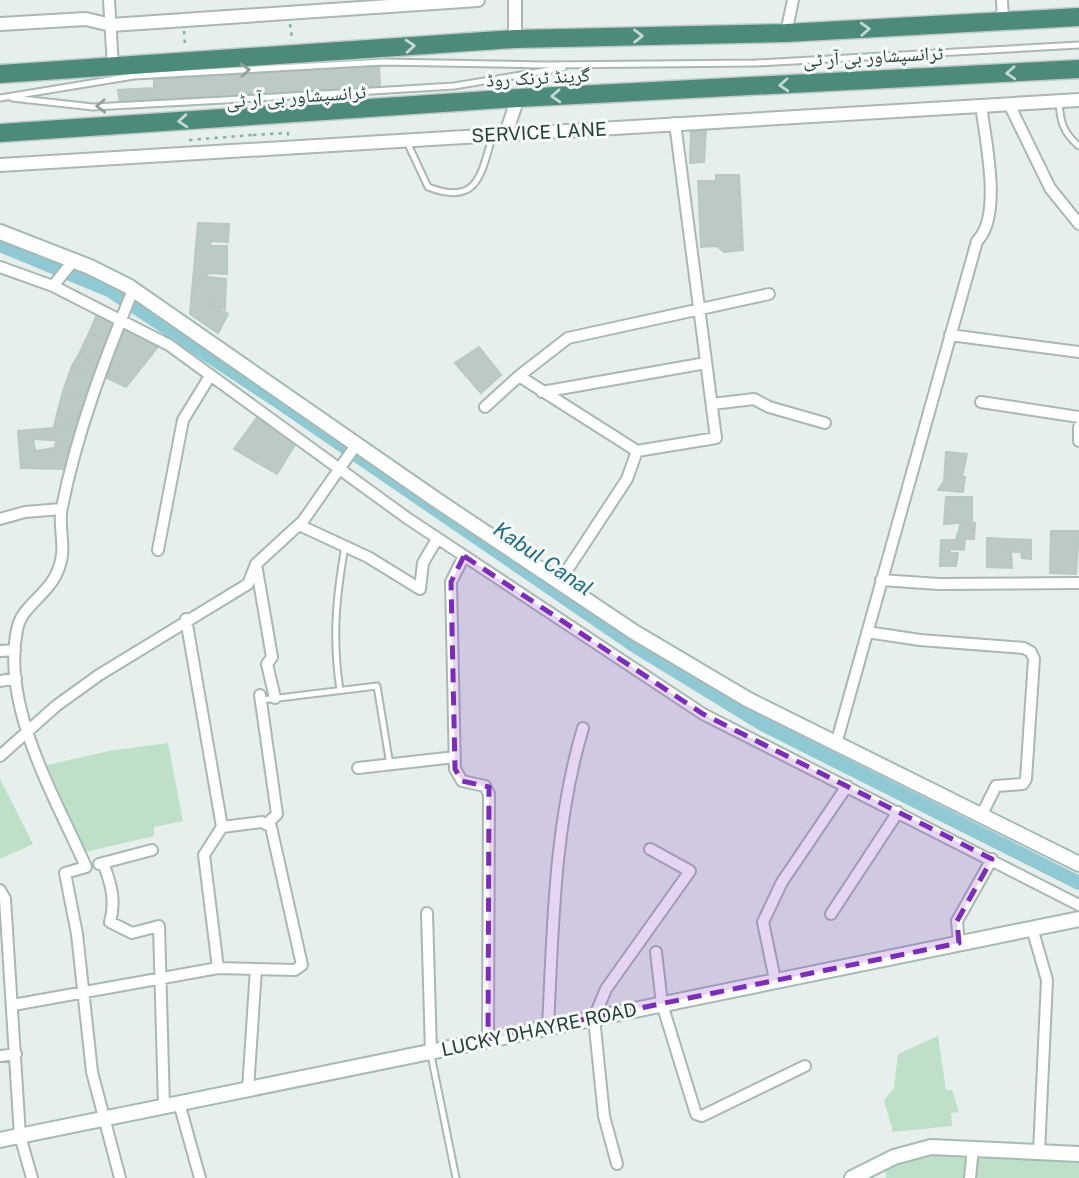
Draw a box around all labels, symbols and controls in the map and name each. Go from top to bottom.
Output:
one-way arrow [860,22,871,37]
one-way arrow [633,28,643,44]
one-way arrow [405,39,416,54]
street label: ٹرانسپشاور بی آر ٹی [802,41,944,72]
one-way arrow [239,63,250,78]
street label: گرینڈ ٹرنک روڈ [485,63,591,92]
one-way arrow [1005,65,1016,80]
one-way arrow [778,77,789,92]
street label: ٹرانسپشاور بی آر ٹی [225,80,367,113]
one-way arrow [551,89,562,104]
one-way arrow [95,99,106,114]
one-way arrow [177,113,188,128]
street label: SERVICE LANE [471,117,607,147]
water label: Kabul Canal [489,516,598,601]
street label: LUCKY DHAYRE ROAD [439,998,639,1060]

